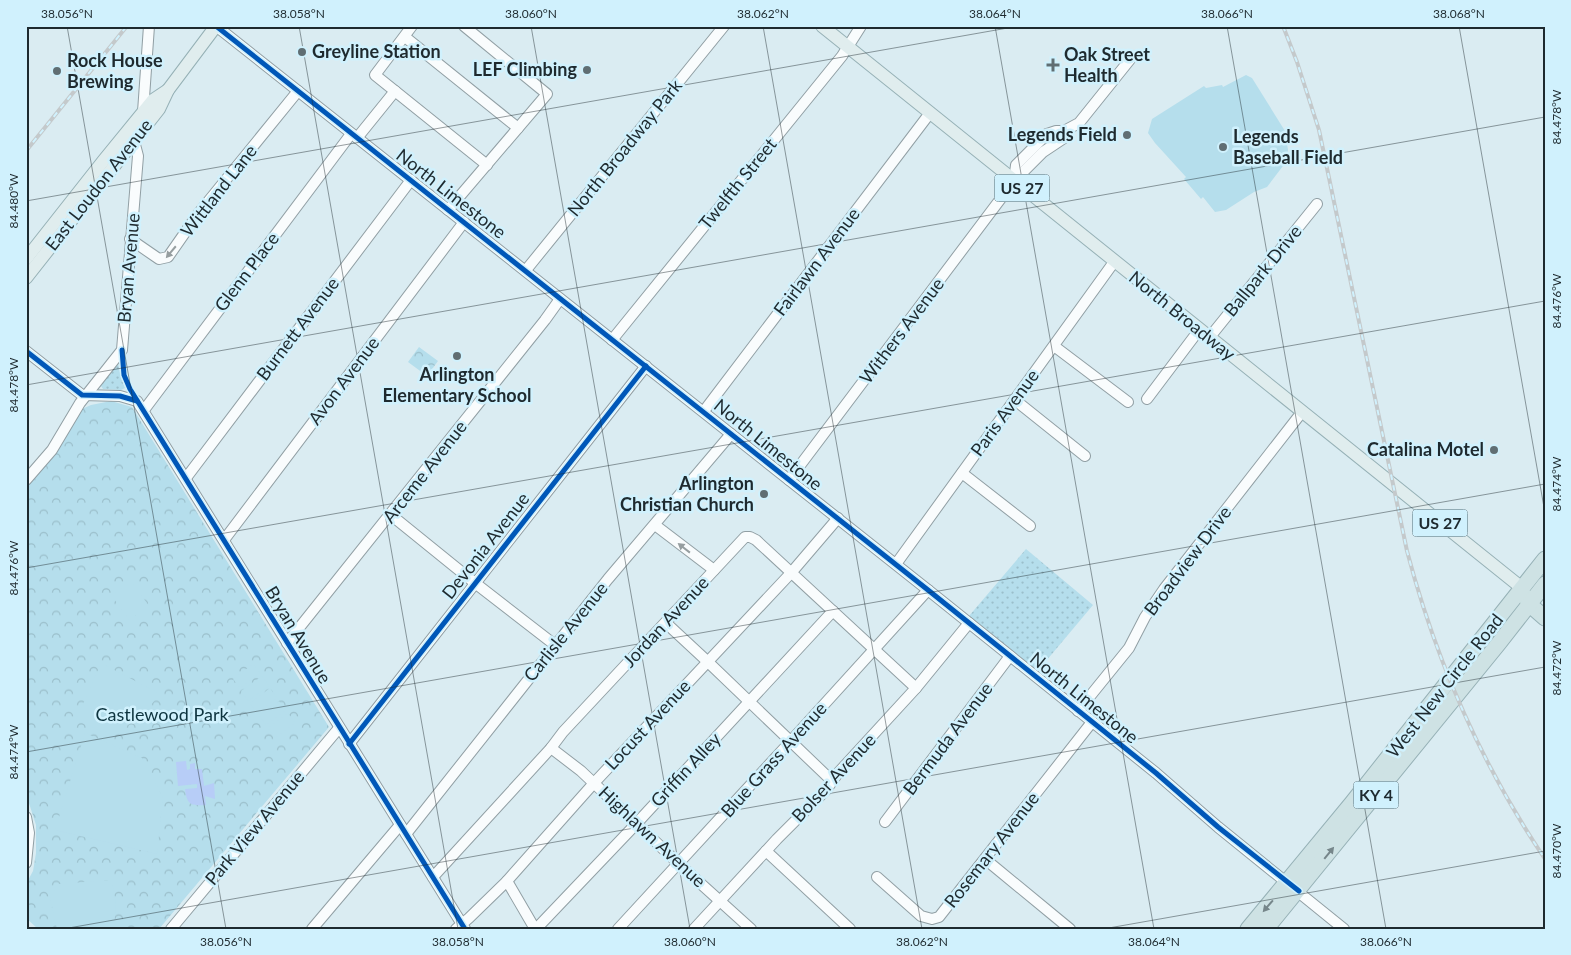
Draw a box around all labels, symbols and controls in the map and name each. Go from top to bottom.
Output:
text: 38.056°N [41,6,93,21]
text: 38.058°N [273,6,325,21]
text: 38.060°N [505,6,557,21]
text: 38.062°N [737,6,789,21]
text: 38.064°N [969,6,1021,21]
text: 38.066°N [1201,6,1253,21]
text: 38.068°N [1433,6,1485,21]
place label: Greyline Station [312,40,441,62]
place label: Oak Street Health [1064,43,1150,86]
marker: Greyline Station [296,46,308,58]
place label: Rock House Brewing [67,49,163,92]
place label: LEF Climbing [473,58,577,80]
marker: Oak Street Health [1046,58,1060,72]
marker: LEF Climbing [581,64,593,76]
marker: Rock House Brewing [51,65,63,77]
street label: North Broadway Park [562,74,687,220]
text: 84.478°W [1549,89,1564,145]
street label: East Loudon Avenue [40,114,156,255]
place label: Legends Field [1008,123,1117,145]
place label: Legends Baseball Field [1233,125,1343,168]
marker: Legends Field [1121,129,1133,141]
street label: Twelfth Street [694,133,781,233]
street label: Wittland Lane [175,140,261,241]
marker: Legends Baseball Field [1217,141,1229,153]
street label: North Limestone [392,144,511,243]
text: 84.480°W [6,173,21,229]
road number: US 27 [994,174,1050,202]
street label: Fairlawn Avenue [768,203,864,320]
street label: Bryan Avenue [112,212,144,324]
street label: Ballpark Drive [1219,220,1306,320]
street label: Glenn Place [209,227,283,315]
one-way arrow [165,245,176,258]
street label: North Broadway [1125,266,1241,365]
street label: Burnett Avenue [251,272,343,384]
street label: Withers Avenue [854,273,948,388]
text: 84.476°W [1549,273,1564,329]
street label: Avon Avenue [303,332,383,429]
marker: Arlington Elementary School [451,350,463,362]
text: 84.478°W [6,357,21,413]
place label: Arlington Elementary School [383,363,531,406]
street label: Paris Avenue [965,365,1043,460]
street label: North Limestone [710,394,827,495]
street label: Arceme Avenue [377,416,471,527]
place label: Catalina Motel [1367,438,1484,460]
marker: Catalina Motel [1488,444,1500,456]
text: 84.474°W [1549,456,1564,512]
place label: Arlington Christian Church [620,472,754,515]
street label: Devonia Avenue [437,488,534,603]
marker: Arlington Christian Church [758,488,770,500]
street label: Broadview Drive [1139,501,1235,619]
road number: US 27 [1412,509,1468,536]
text: 84.476°W [6,540,21,596]
one-way arrow [678,542,691,553]
street label: Jordan Avenue [618,571,713,671]
street label: Carlisle Avenue [519,577,612,685]
street label: Bryan Avenue [261,582,337,687]
street label: West New Circle Road [1381,609,1507,762]
text: 84.472°W [1549,640,1564,696]
street label: North Limestone [1026,647,1143,748]
street label: Locust Avenue [600,675,695,774]
street label: Bermuda Avenue [898,678,997,799]
street label: Blue Grass Avenue [716,697,831,821]
park label: Castlewood Park [95,703,229,725]
text: 84.474°W [6,724,21,780]
street label: Griffin Alley [645,727,726,811]
street label: Bolser Avenue [787,728,880,826]
street label: Park View Avenue [200,766,308,889]
street label: Highlawn Avenue [595,781,711,891]
road number: KY 4 [1354,782,1398,808]
street label: Rosemary Avenue [939,787,1043,912]
text: 84.470°W [1549,823,1564,879]
one-way arrow [1324,847,1335,860]
one-way arrow [1262,899,1274,911]
text: 38.056°N [200,934,252,949]
text: 38.058°N [432,934,484,949]
text: 38.060°N [664,934,716,949]
text: 38.062°N [896,934,948,949]
text: 38.064°N [1128,934,1180,949]
text: 38.066°N [1360,934,1412,949]

